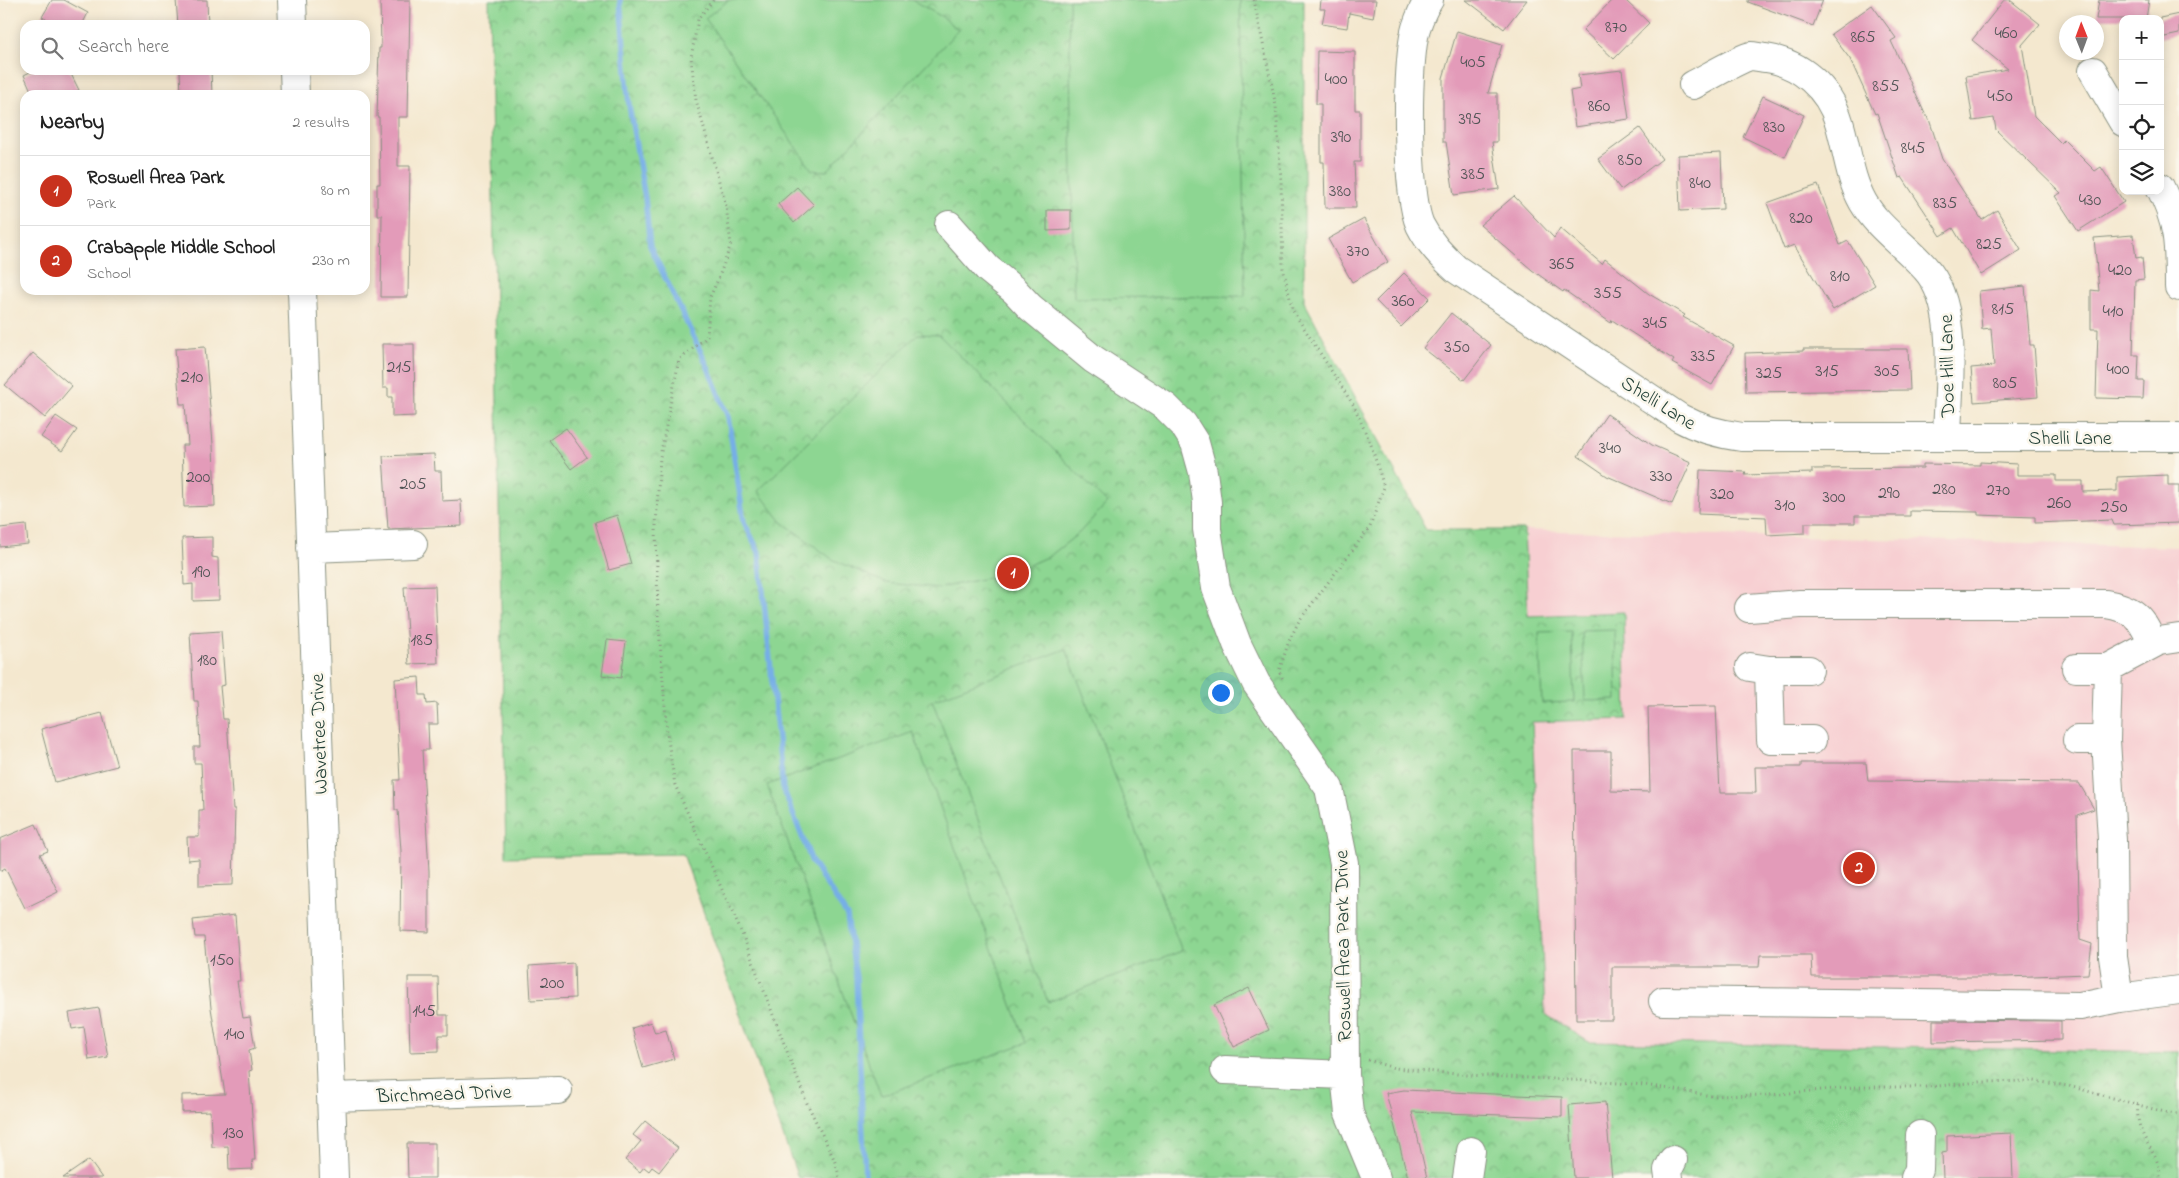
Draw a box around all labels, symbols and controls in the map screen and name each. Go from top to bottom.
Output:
house number: 870 [1605,15,1627,41]
north arrow [2059,15,2104,60]
map controls [2119,15,2164,195]
button: + [2119,15,2164,60]
search box [20,20,370,75]
house number: 460 [1994,21,2018,47]
house number: 865 [1851,25,1875,51]
icon: search [38,34,66,62]
text: Search here [78,34,169,61]
house number: 405 [1460,50,1486,76]
button: − [2119,60,2164,105]
house number: 400 [1325,67,1348,93]
house number: 855 [1872,74,1900,100]
house number: 450 [1987,84,2013,110]
house number: 860 [1588,94,1610,120]
button: locate [2119,105,2164,150]
house number: 395 [1458,107,1482,133]
text: Nearby [40,108,104,138]
text: 2 results [292,111,350,135]
house number: 830 [1763,115,1785,141]
house number: 390 [1331,125,1352,151]
house number: 845 [1901,136,1925,162]
house number: 850 [1618,148,1643,174]
button: layers [2119,150,2164,195]
house number: 385 [1461,162,1485,188]
text: Roswell Area Park [87,165,225,192]
house number: 840 [1689,171,1711,197]
text: 1 [53,179,59,203]
text: 80 m [321,179,350,203]
house number: 380 [1329,179,1351,205]
house number: 430 [2079,188,2102,214]
house number: 835 [1933,191,1957,217]
text: Park [87,192,116,216]
house number: 820 [1789,206,1813,232]
house number: 825 [1976,232,2002,258]
text: Crabapple Middle School [87,235,275,262]
house number: 370 [1347,239,1370,265]
text: 2 [52,249,60,273]
text: 230 m [312,249,350,273]
house number: 365 [1549,252,1575,278]
house number: 420 [2108,258,2132,284]
text: School [87,262,131,286]
house number: 810 [1830,264,1850,290]
house number: 355 [1594,281,1622,307]
house number: 360 [1391,289,1415,315]
house number: 815 [1992,297,2014,323]
house number: 410 [2103,299,2124,325]
house number: 345 [1642,311,1668,337]
street label: Doe Hill Lane [1933,314,1964,419]
house number: 350 [1444,335,1470,361]
house number: 335 [1690,344,1716,370]
house number: 215 [387,355,411,381]
house number: 400 [2107,357,2130,383]
house number: 315 [1815,359,1839,385]
house number: 305 [1874,359,1900,385]
house number: 325 [1756,361,1782,387]
house number: 210 [181,365,203,391]
street label: Shelli Lane [1615,370,1701,439]
house number: 805 [1993,371,2017,397]
street label: Shelli Lane [2028,425,2112,454]
house number: 340 [1599,436,1622,462]
house number: 330 [1650,464,1673,490]
house number: 200 [186,465,210,491]
house number: 205 [399,472,427,498]
house number: 280 [1932,477,1956,503]
house number: 270 [1986,478,2010,504]
house number: 290 [1878,481,1900,507]
house number: 320 [1710,482,1734,508]
house number: 300 [1823,485,1846,511]
house number: 260 [2047,491,2072,517]
house number: 310 [1775,493,1796,519]
house number: 250 [2100,495,2128,521]
pin: 1 [997,554,1029,592]
house number: 190 [192,560,211,586]
house number: 185 [411,628,433,654]
house number: 180 [197,648,217,674]
street label: Wavetree Drive [304,673,337,795]
your location [1208,680,1234,706]
pin: 2 [1843,849,1875,887]
street label: Roswell Area Park Drive [1328,850,1361,1042]
house number: 150 [210,948,234,974]
house number: 200 [540,971,564,997]
house number: 145 [412,999,436,1025]
house number: 140 [224,1022,245,1048]
street label: Birchmead Drive [375,1079,512,1112]
house number: 130 [223,1121,244,1147]

